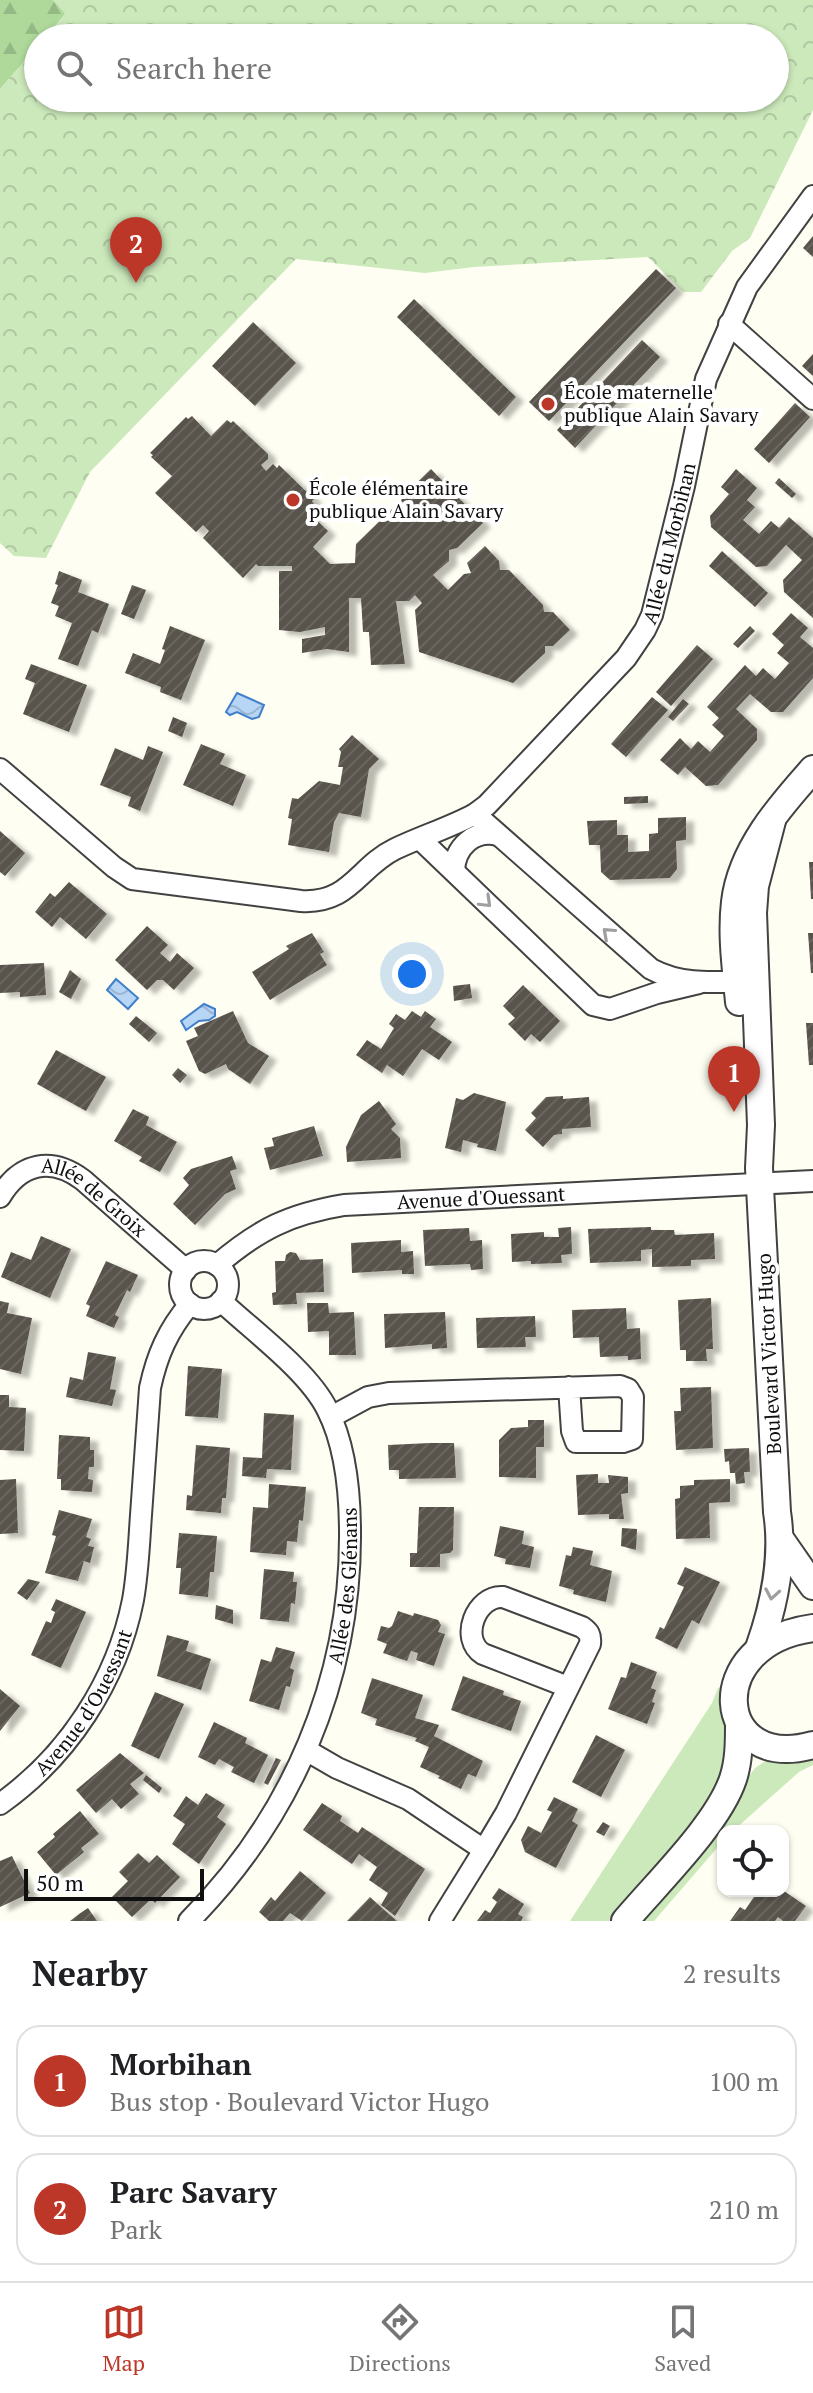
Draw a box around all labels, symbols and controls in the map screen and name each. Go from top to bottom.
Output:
search box [24,24,789,112]
icon: search [52,46,96,90]
text: Search here [116,48,272,88]
pin: 2 [110,217,162,283]
place label: École maternelle publique Alain Savary [564,378,759,428]
marker: École maternelle publique Alain Savary [539,395,557,413]
street label: Allée du Morbihan [636,460,701,628]
place label: École élémentaire publique Alain Savary [309,474,504,524]
marker: École élémentaire publique Alain Savary [284,491,302,509]
one-way arrow [477,893,491,908]
one-way arrow [603,928,618,943]
your location [392,954,432,994]
pin: 1 [708,1046,760,1112]
street label: Allée de Groix [40,1152,153,1243]
street label: Avenue d'Ouessant [396,1180,567,1215]
street label: Boulevard Victor Hugo [750,1253,787,1455]
street label: Allée des Glénans [321,1507,363,1667]
one-way arrow [764,1587,781,1601]
street label: Avenue d'Ouessant [28,1625,138,1782]
map controls [717,1825,789,1897]
button: locate [717,1825,789,1897]
scale bar [24,1865,204,1901]
text: 50 m [36,1868,84,1897]
text: Nearby [32,1951,147,1996]
text: 2 results [683,1956,781,1990]
text: Morbihan [110,2044,251,2084]
text: 1 [53,2064,67,2098]
text: 100 m [709,2064,779,2098]
text: Bus stop · Boulevard Victor Hugo [110,2084,489,2118]
text: Parc Savary [110,2172,277,2212]
text: 2 [53,2192,67,2226]
text: 210 m [709,2192,779,2226]
text: Park [110,2212,162,2246]
tab: Map [102,2300,146,2377]
tab: Directions [349,2300,451,2377]
tab: Saved [654,2300,711,2377]

